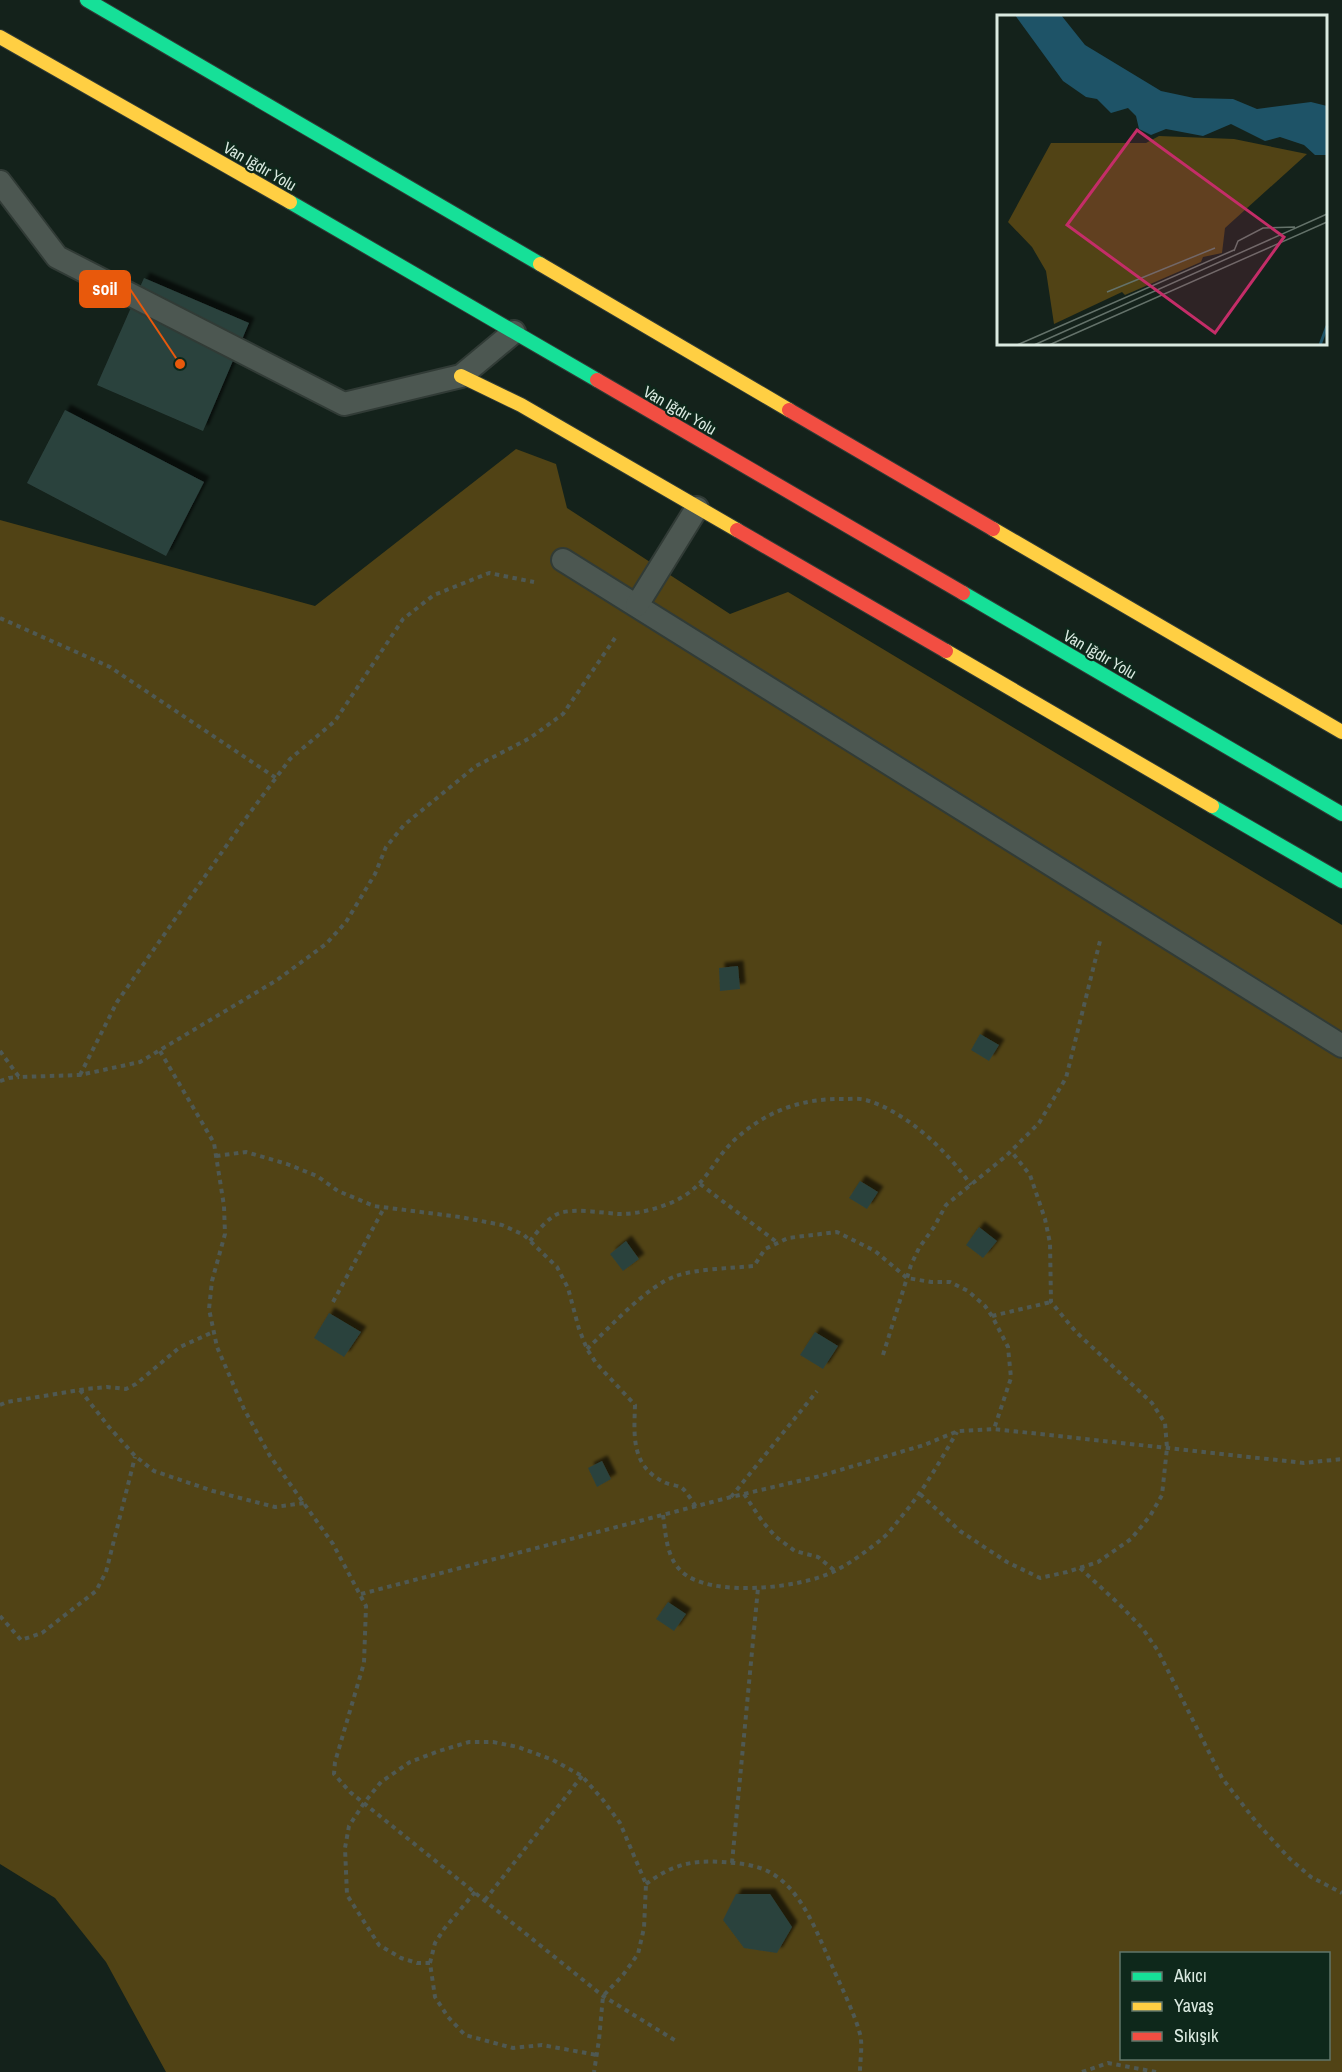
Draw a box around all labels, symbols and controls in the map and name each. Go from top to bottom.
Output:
inset map [997,15,1327,345]
street label: Van Iğdır Yolu [219,136,301,196]
callout: soil [80,271,130,307]
text: soil [92,276,118,301]
street label: Van Iğdır Yolu [639,380,721,440]
street label: Van Iğdır Yolu [1059,624,1141,684]
legend [1120,1952,1330,2060]
text: Akıcı [1173,1963,1207,1988]
text: Yavaş [1174,1993,1214,2018]
text: Sıkışık [1174,2023,1219,2048]

